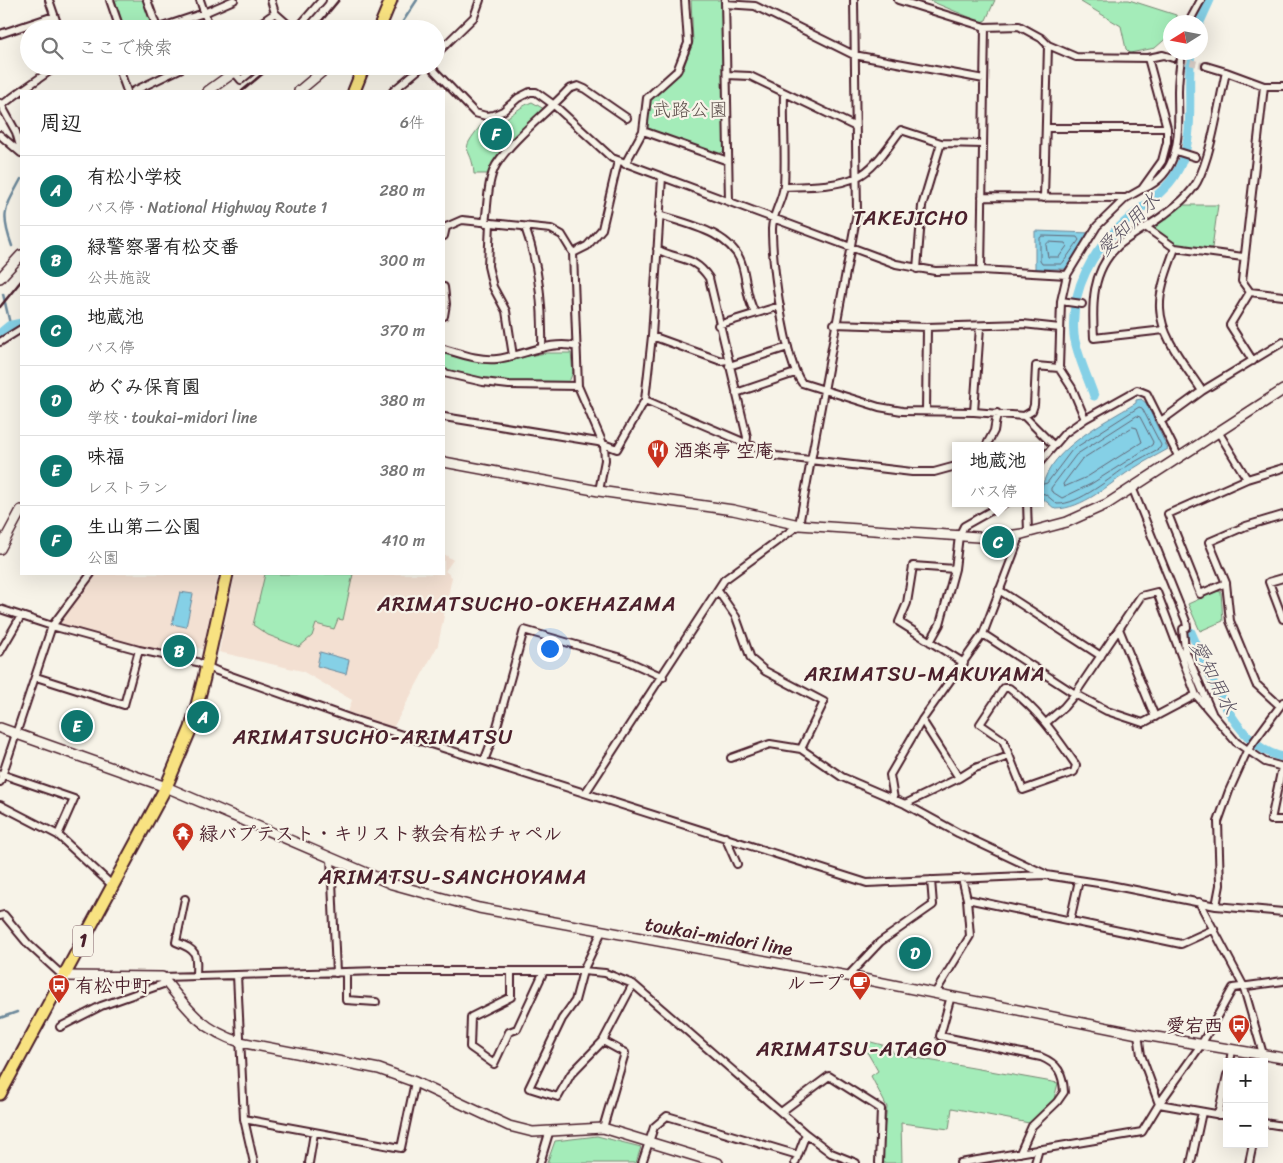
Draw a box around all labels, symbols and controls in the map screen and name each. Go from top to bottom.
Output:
north arrow [1163,15,1208,60]
search box [20,20,445,75]
text: ここで検索 [78,31,173,64]
icon: search [38,34,66,62]
park label: 武路公園 [652,93,728,126]
text: 周辺 [40,104,82,142]
text: 6件 [400,108,425,137]
pin: F [480,115,512,153]
text: 有松小学校 [87,160,182,193]
text: A [51,176,61,205]
text: 280 m [380,176,425,205]
water label: 愛知用水 [1088,184,1169,265]
text: バス停 · National Highway Route 1 [87,193,327,222]
district label: TAKEJICHO [853,199,969,237]
text: 緑警察署有松交番 [87,230,239,263]
text: B [51,246,61,275]
text: 300 m [380,246,425,275]
text: 公共施設 [87,263,151,292]
text: 地蔵池 [87,300,144,333]
text: C [51,316,61,345]
text: 370 m [381,316,425,345]
text: バス停 [87,333,135,362]
text: めぐみ保育園 [87,370,201,403]
text: D [51,386,61,415]
text: 380 m [380,386,425,415]
text: 学校 · toukai-midori line [87,403,257,432]
place label: 酒楽亭 空庵 [674,434,774,467]
restaurant icon: 酒楽亭 空庵 [646,438,670,469]
text: 味福 [87,440,125,473]
popup [952,442,1044,507]
text: 地蔵池 [969,444,1027,477]
text: E [52,456,60,485]
text: 380 m [380,456,425,485]
text: レストラン [87,473,168,502]
text: バス停 [969,477,1018,506]
text: 生山第二公園 [87,510,201,543]
pin: C [982,523,1014,561]
text: F [52,526,60,555]
text: 410 m [382,526,425,555]
text: 公園 [87,543,119,572]
district label: ARIMATSUCHO-OKEHAZAMA [376,585,677,623]
pin: B [163,632,195,670]
water label: 愛知用水 [1180,634,1247,721]
your location [537,636,563,662]
district label: ARIMATSU-MAKUYAMA [803,655,1046,693]
pin: A [187,698,219,736]
pin: E [61,707,93,745]
district label: ARIMATSUCHO-ARIMATSU [232,718,513,756]
place label: 緑バプテスト・キリスト教会有松チャペル [199,817,562,850]
temple icon: 緑バプテスト・キリスト教会有松チャペル [171,821,195,852]
district label: ARIMATSU-SANCHOYAMA [317,858,588,896]
street label: toukai-midori line [643,907,795,966]
road number: 1 [73,926,93,956]
pin: D [899,934,931,972]
place label: ループ [787,966,844,999]
place label: 有松中町 [75,969,151,1002]
cafe icon: ループ [848,970,872,1001]
bus stop icon: 有松中町 [47,973,71,1004]
place label: 愛宕西 [1166,1009,1223,1042]
bus stop icon: 愛宕西 [1227,1013,1251,1044]
district label: ARIMATSU-ATAGO [755,1030,948,1068]
map controls [1223,1058,1268,1148]
button: + [1223,1058,1268,1103]
button: − [1223,1103,1268,1148]

